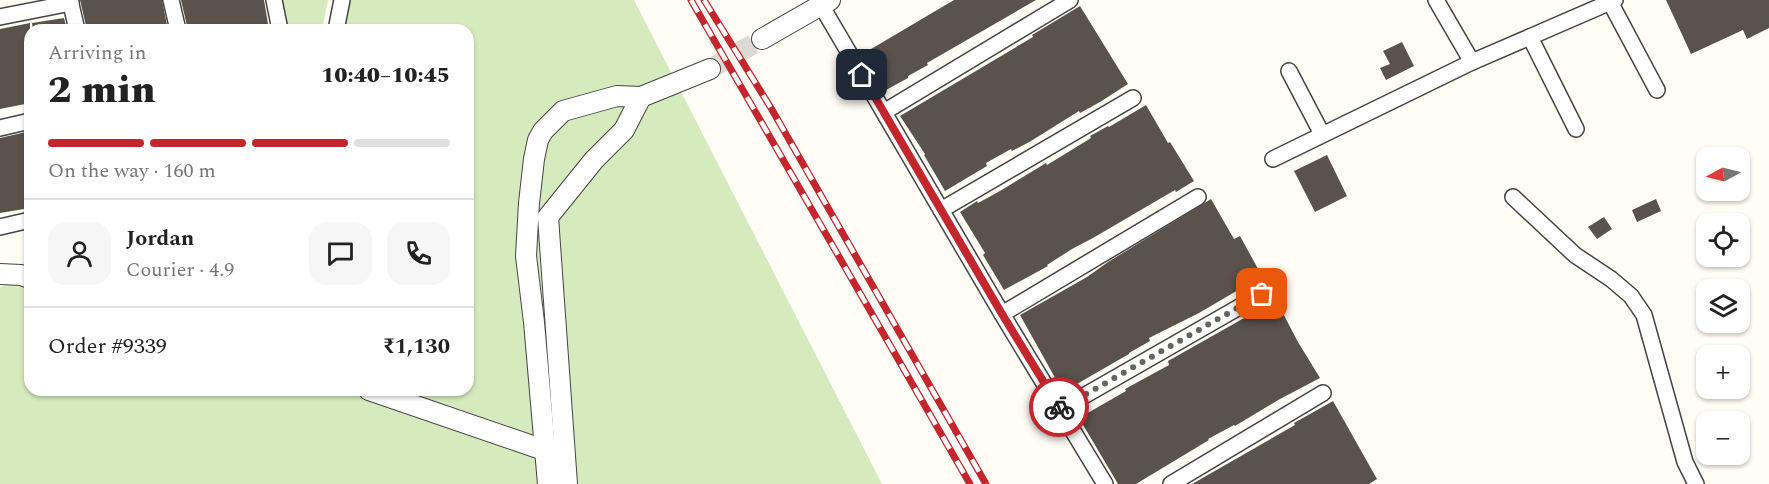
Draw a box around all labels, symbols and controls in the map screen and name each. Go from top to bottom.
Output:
text: Arriving in [48,38,146,68]
pin [836,49,887,100]
icon: home [845,58,878,91]
text: 10:40–10:45 [321,59,450,92]
text: 2 min [48,61,156,120]
north arrow [1696,147,1750,201]
map controls [1696,147,1750,465]
text: On the way · 160 m [48,156,216,186]
button: locate [1696,213,1750,267]
button: person [48,222,111,285]
text: Jordan [126,222,194,255]
button: chat [309,222,372,285]
button: phone [387,222,450,285]
text: Courier · 4.9 [126,255,234,285]
pin [1236,268,1287,319]
icon: bag [1245,277,1278,310]
button: layers [1696,279,1750,333]
text: Order #9339 [48,330,167,363]
text: ₹1,130 [382,330,450,363]
button: + [1696,345,1750,399]
courier [1029,377,1089,437]
icon: bike [1043,391,1076,424]
button: − [1696,411,1750,465]

